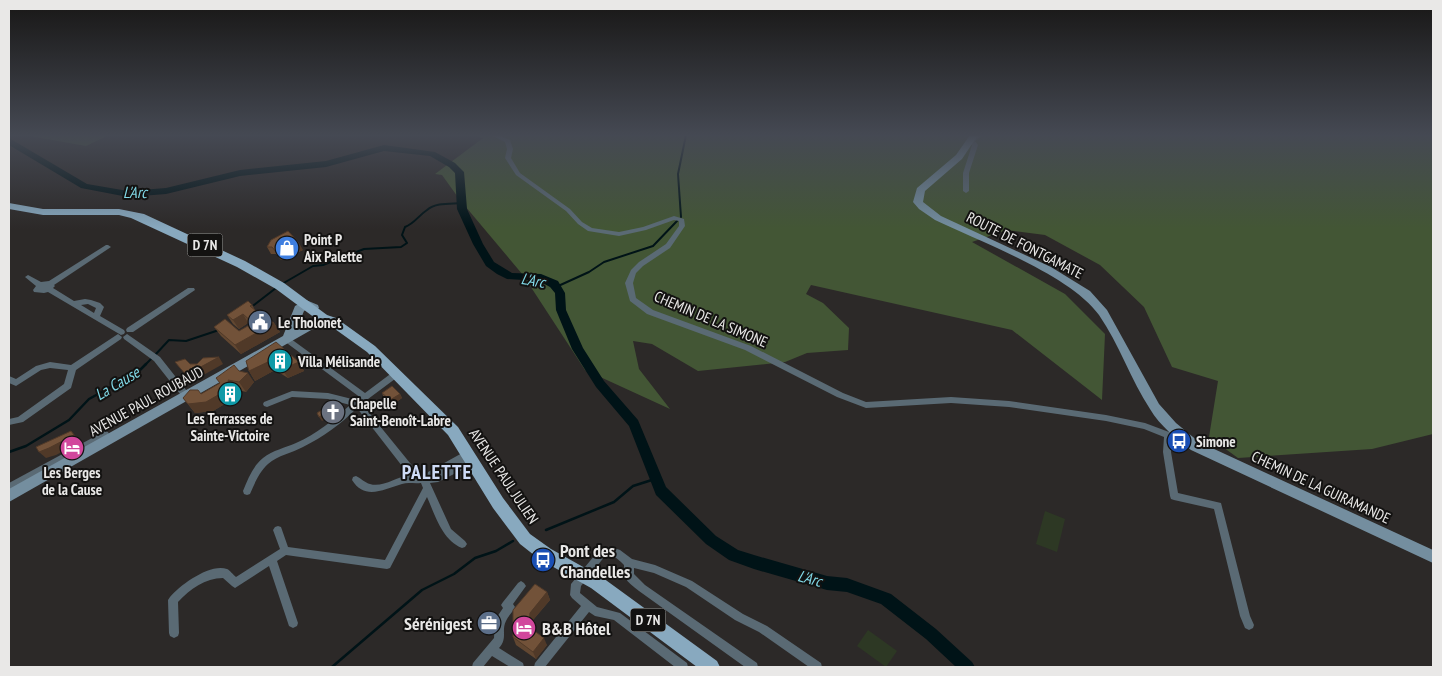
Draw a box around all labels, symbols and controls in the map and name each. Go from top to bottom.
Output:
water label: L'Arc [123,182,149,202]
street label: ROUTE DE FONTGAMATE [963,207,1087,283]
place label: Point P Aix Palette [303,230,362,266]
road number: D 7N [188,234,222,256]
shop icon: Point P Aix Palette [274,235,300,261]
water label: L'Arc [519,268,549,292]
street label: CHEMIN DE LA SIMONE [651,287,771,351]
public building icon: Le Tholonet [247,309,273,335]
place label: Le Tholonet [278,313,342,332]
building icon: Villa Mélisande [267,348,293,374]
place label: Villa Mélisande [297,352,380,371]
water label: La Cause [91,361,144,404]
street label: AVENUE PAUL ROUBAUD [85,362,207,440]
building icon: Les Terrasses de Sainte-Victoire [217,381,243,407]
place label: Chapelle Saint-Benoît-Labre [350,394,451,430]
church icon: Chapelle Saint-Benoît-Labre [320,399,346,425]
place label: Les Terrasses de Sainte-Victoire [187,409,273,445]
street label: AVENUE PAUL JULIEN [465,425,543,527]
bus stop icon: Simone [1166,428,1192,454]
place label: Simone [1196,432,1236,451]
hotel icon: Les Berges de la Cause [59,435,85,461]
street label: CHEMIN DE LA GUIRAMANDE [1249,447,1393,527]
district label: PALETTE [402,459,472,485]
place label: Les Berges de la Cause [42,463,102,499]
place label: Pont des Chandelles [560,539,630,583]
bus stop icon: Pont des Chandelles [530,547,556,573]
water label: L'Arc [796,565,826,591]
road number: D 7N [630,608,666,632]
office icon: Sérénigest [476,610,502,636]
place label: Sérénigest [404,612,473,635]
hotel icon: B&B Hôtel [511,615,537,641]
place label: B&B Hôtel [542,617,611,640]

